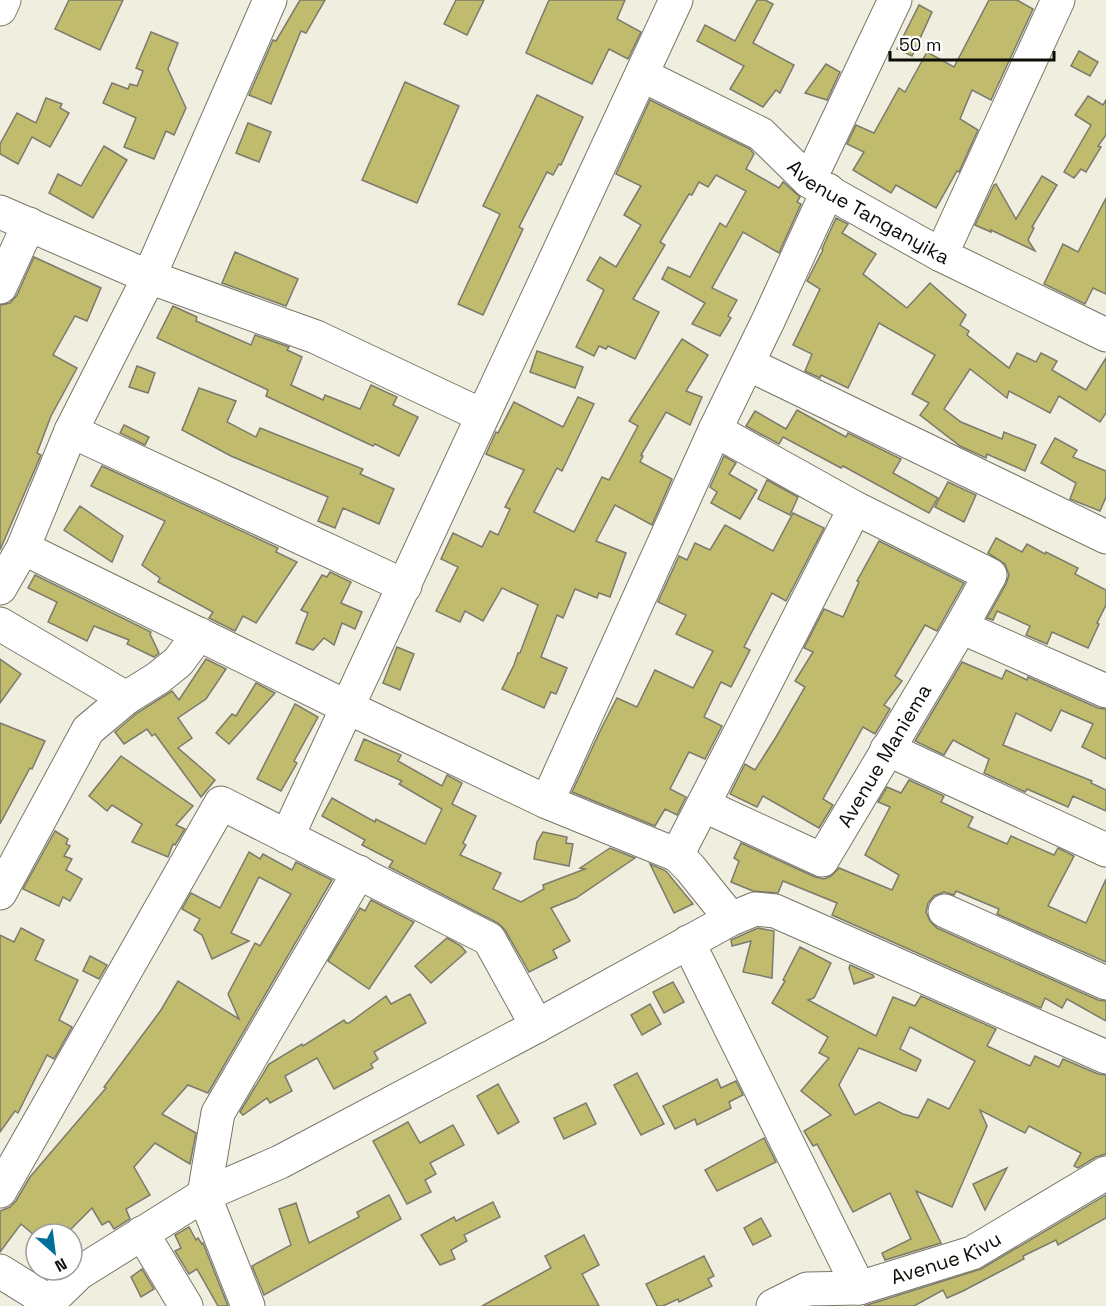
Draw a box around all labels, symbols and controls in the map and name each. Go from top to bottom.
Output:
scale bar [890,24,1054,62]
text: 50 m [899,33,941,56]
street label: Avenue Tanganyika [782,154,954,270]
street label: Avenue Maniema [832,679,937,832]
north arrow [24,1222,84,1282]
street label: Avenue Kivu [888,1226,1006,1290]
text: N [51,1253,70,1277]

